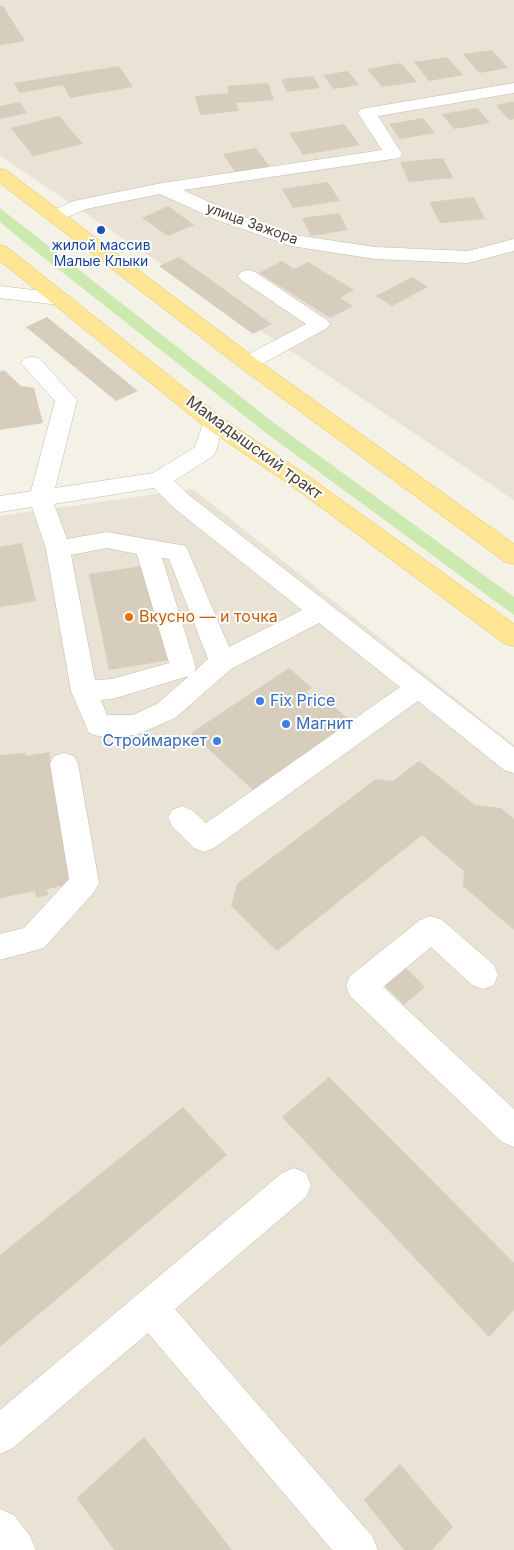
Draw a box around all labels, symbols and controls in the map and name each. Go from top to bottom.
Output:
street label: улица Зажора [204,200,300,248]
marker: жилой массив Малые Клыки [95,224,107,236]
place label: жилой массив Малые Клыки [51,238,151,270]
street label: Мамадышский тракт [182,392,326,504]
place label: Вкусно — и точка [139,607,278,627]
marker: Вкусно — и точка [123,611,135,623]
place label: Fix Price [270,691,335,711]
marker: Fix Price [254,695,266,707]
place label: Магнит [296,714,353,734]
marker: Магнит [280,718,292,730]
place label: Строймаркет [103,731,207,751]
marker: Строймаркет [211,735,223,747]

